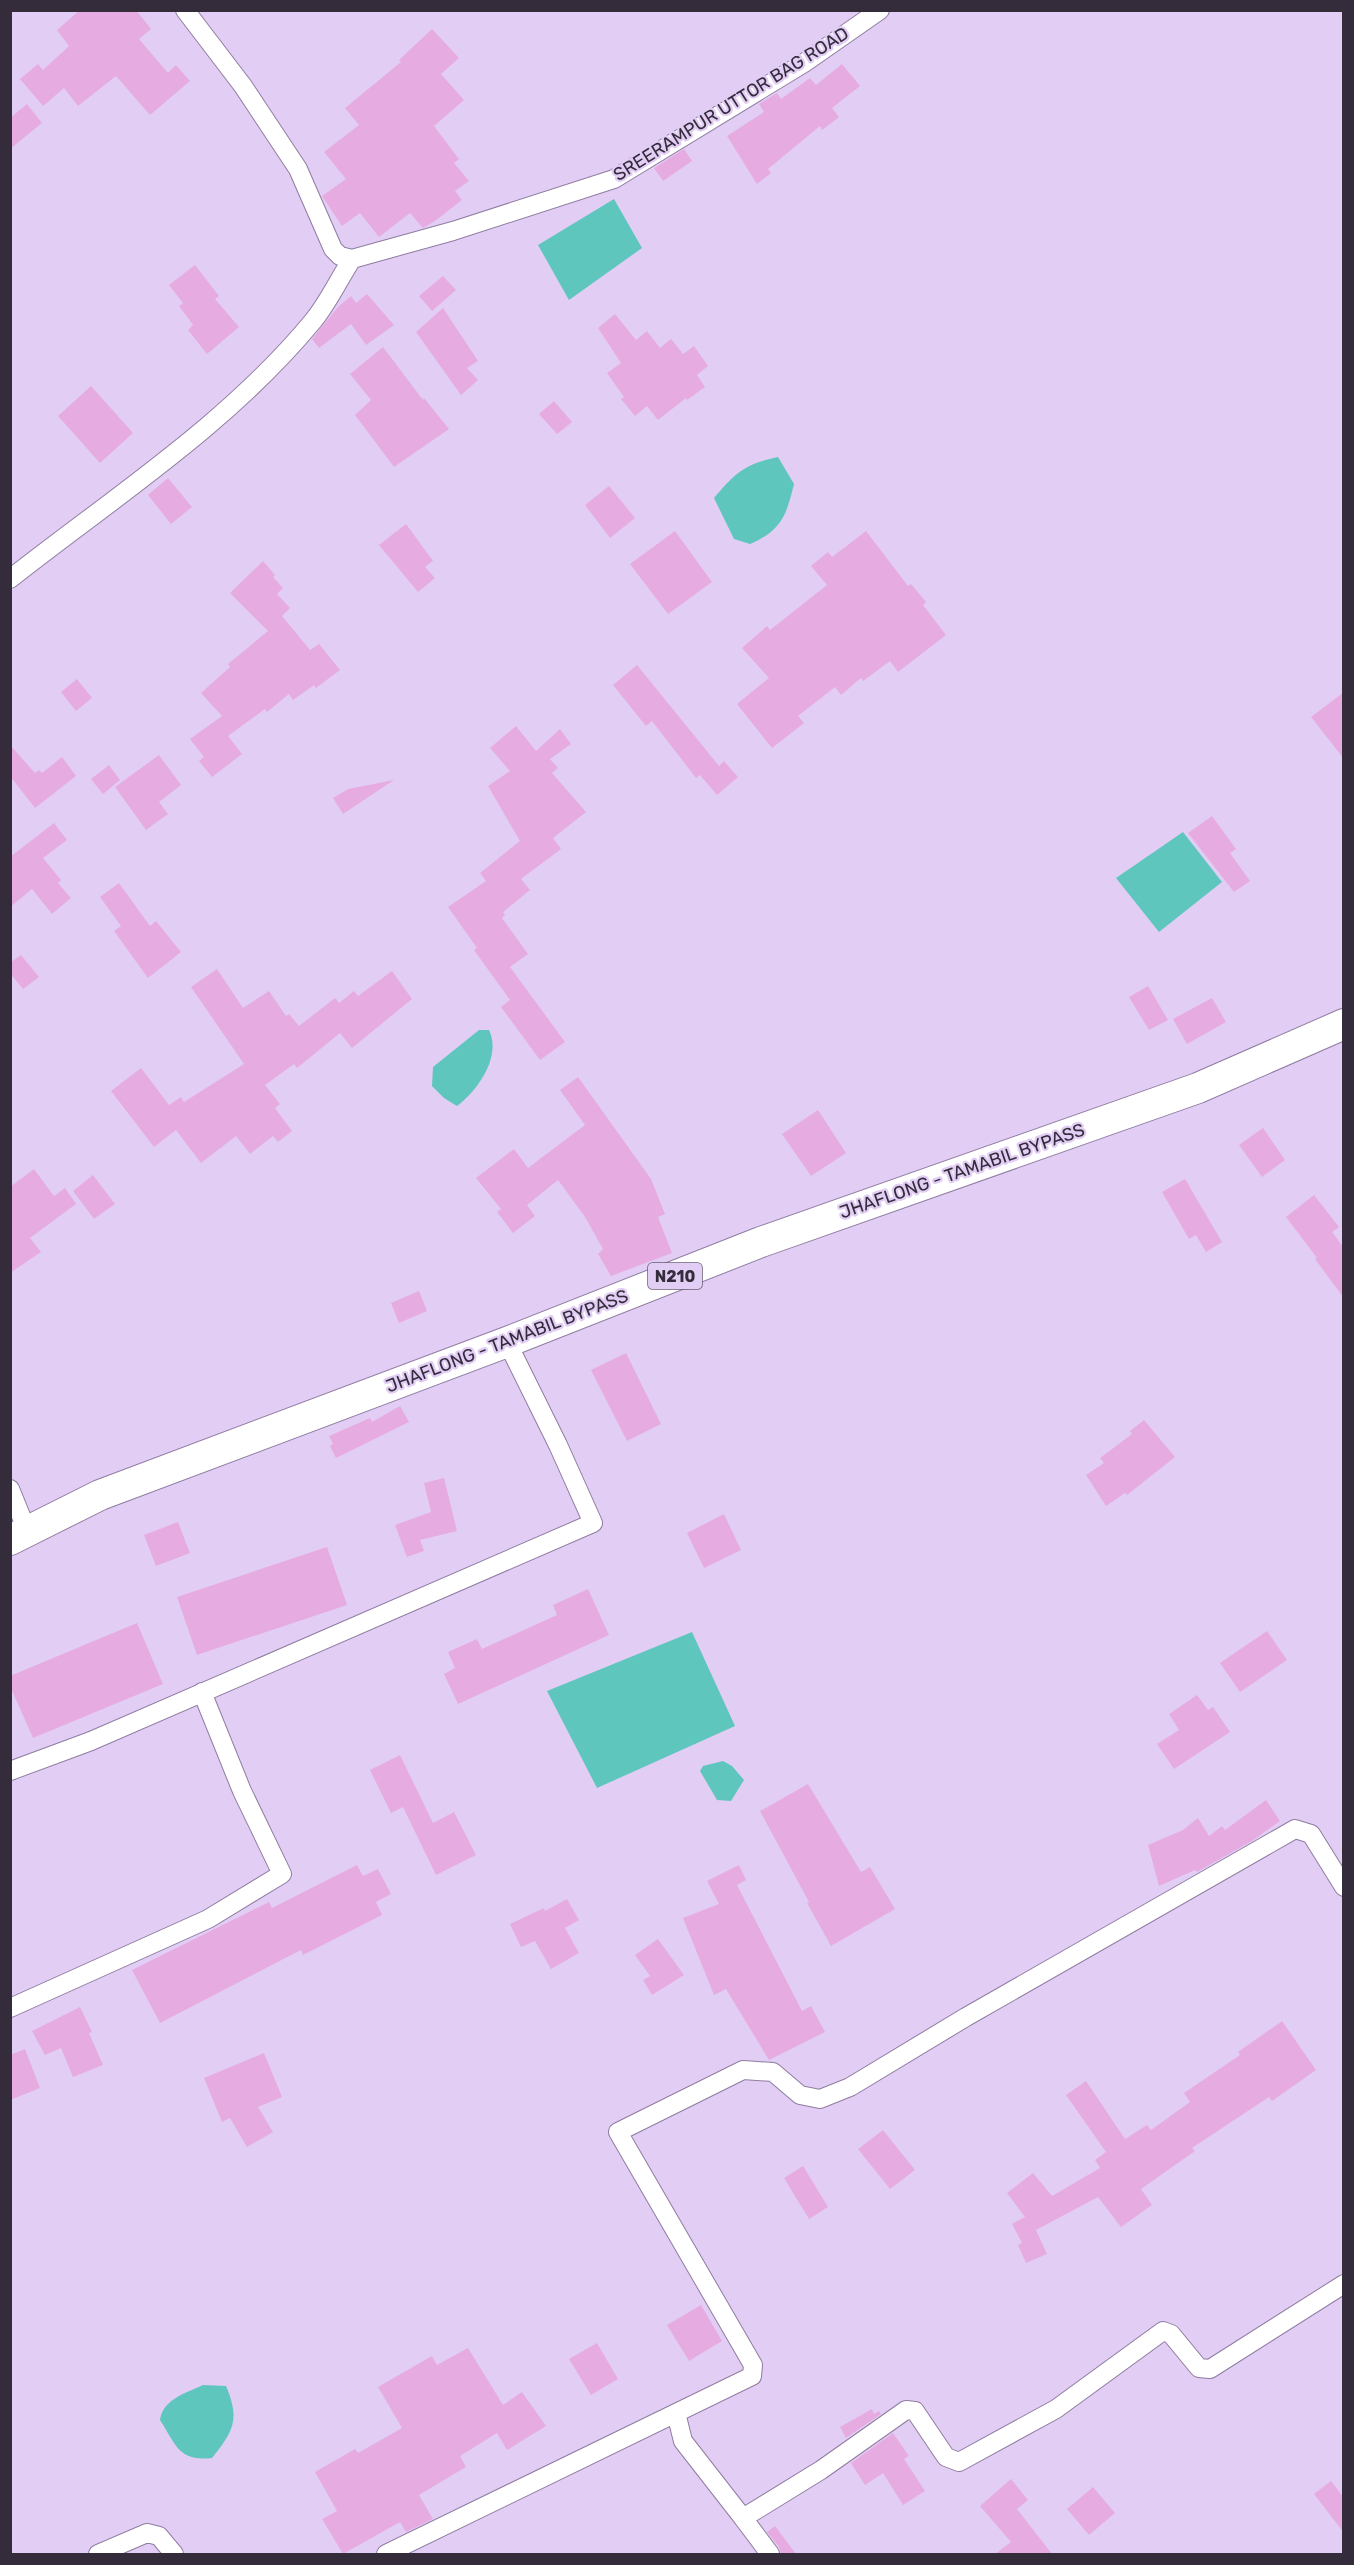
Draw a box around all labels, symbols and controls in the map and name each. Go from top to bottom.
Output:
street label: SREERAMPUR UTTOR BAG ROAD [609,22,853,186]
street label: JHAFLONG - TAMABIL BYPASS [837,1119,1087,1223]
road number: N210 [648,1263,702,1289]
street label: JHAFLONG - TAMABIL BYPASS [383,1285,631,1397]

